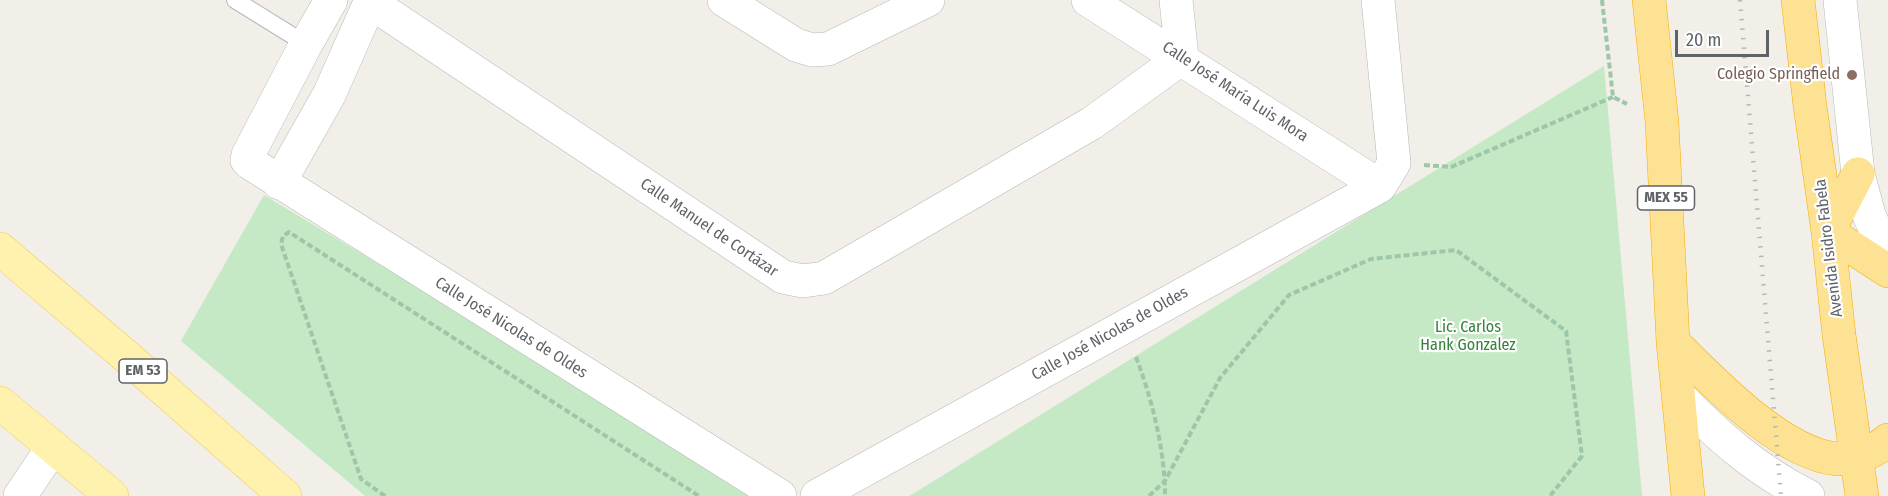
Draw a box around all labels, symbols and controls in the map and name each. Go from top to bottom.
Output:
scale bar [1678,18,1772,56]
text: 20 m [1686,29,1721,51]
street label: Calle José María Luis Mora [1159,38,1311,146]
place label: Colegio Springfield [1717,65,1840,85]
marker: Colegio Springfield [1845,68,1859,82]
street label: Calle Manuel de Cortázar [636,175,782,281]
street label: Avenida Isidro Fabela [1811,178,1847,318]
road number: MEX 55 [1638,186,1694,210]
street label: Calle José Nicolas de Oldes [431,273,591,383]
street label: Calle José Nicolas de Oldes [1028,283,1192,385]
park label: Lic. Carlos Hank Gonzalez [1420,318,1516,356]
road number: EM 53 [119,359,167,383]

